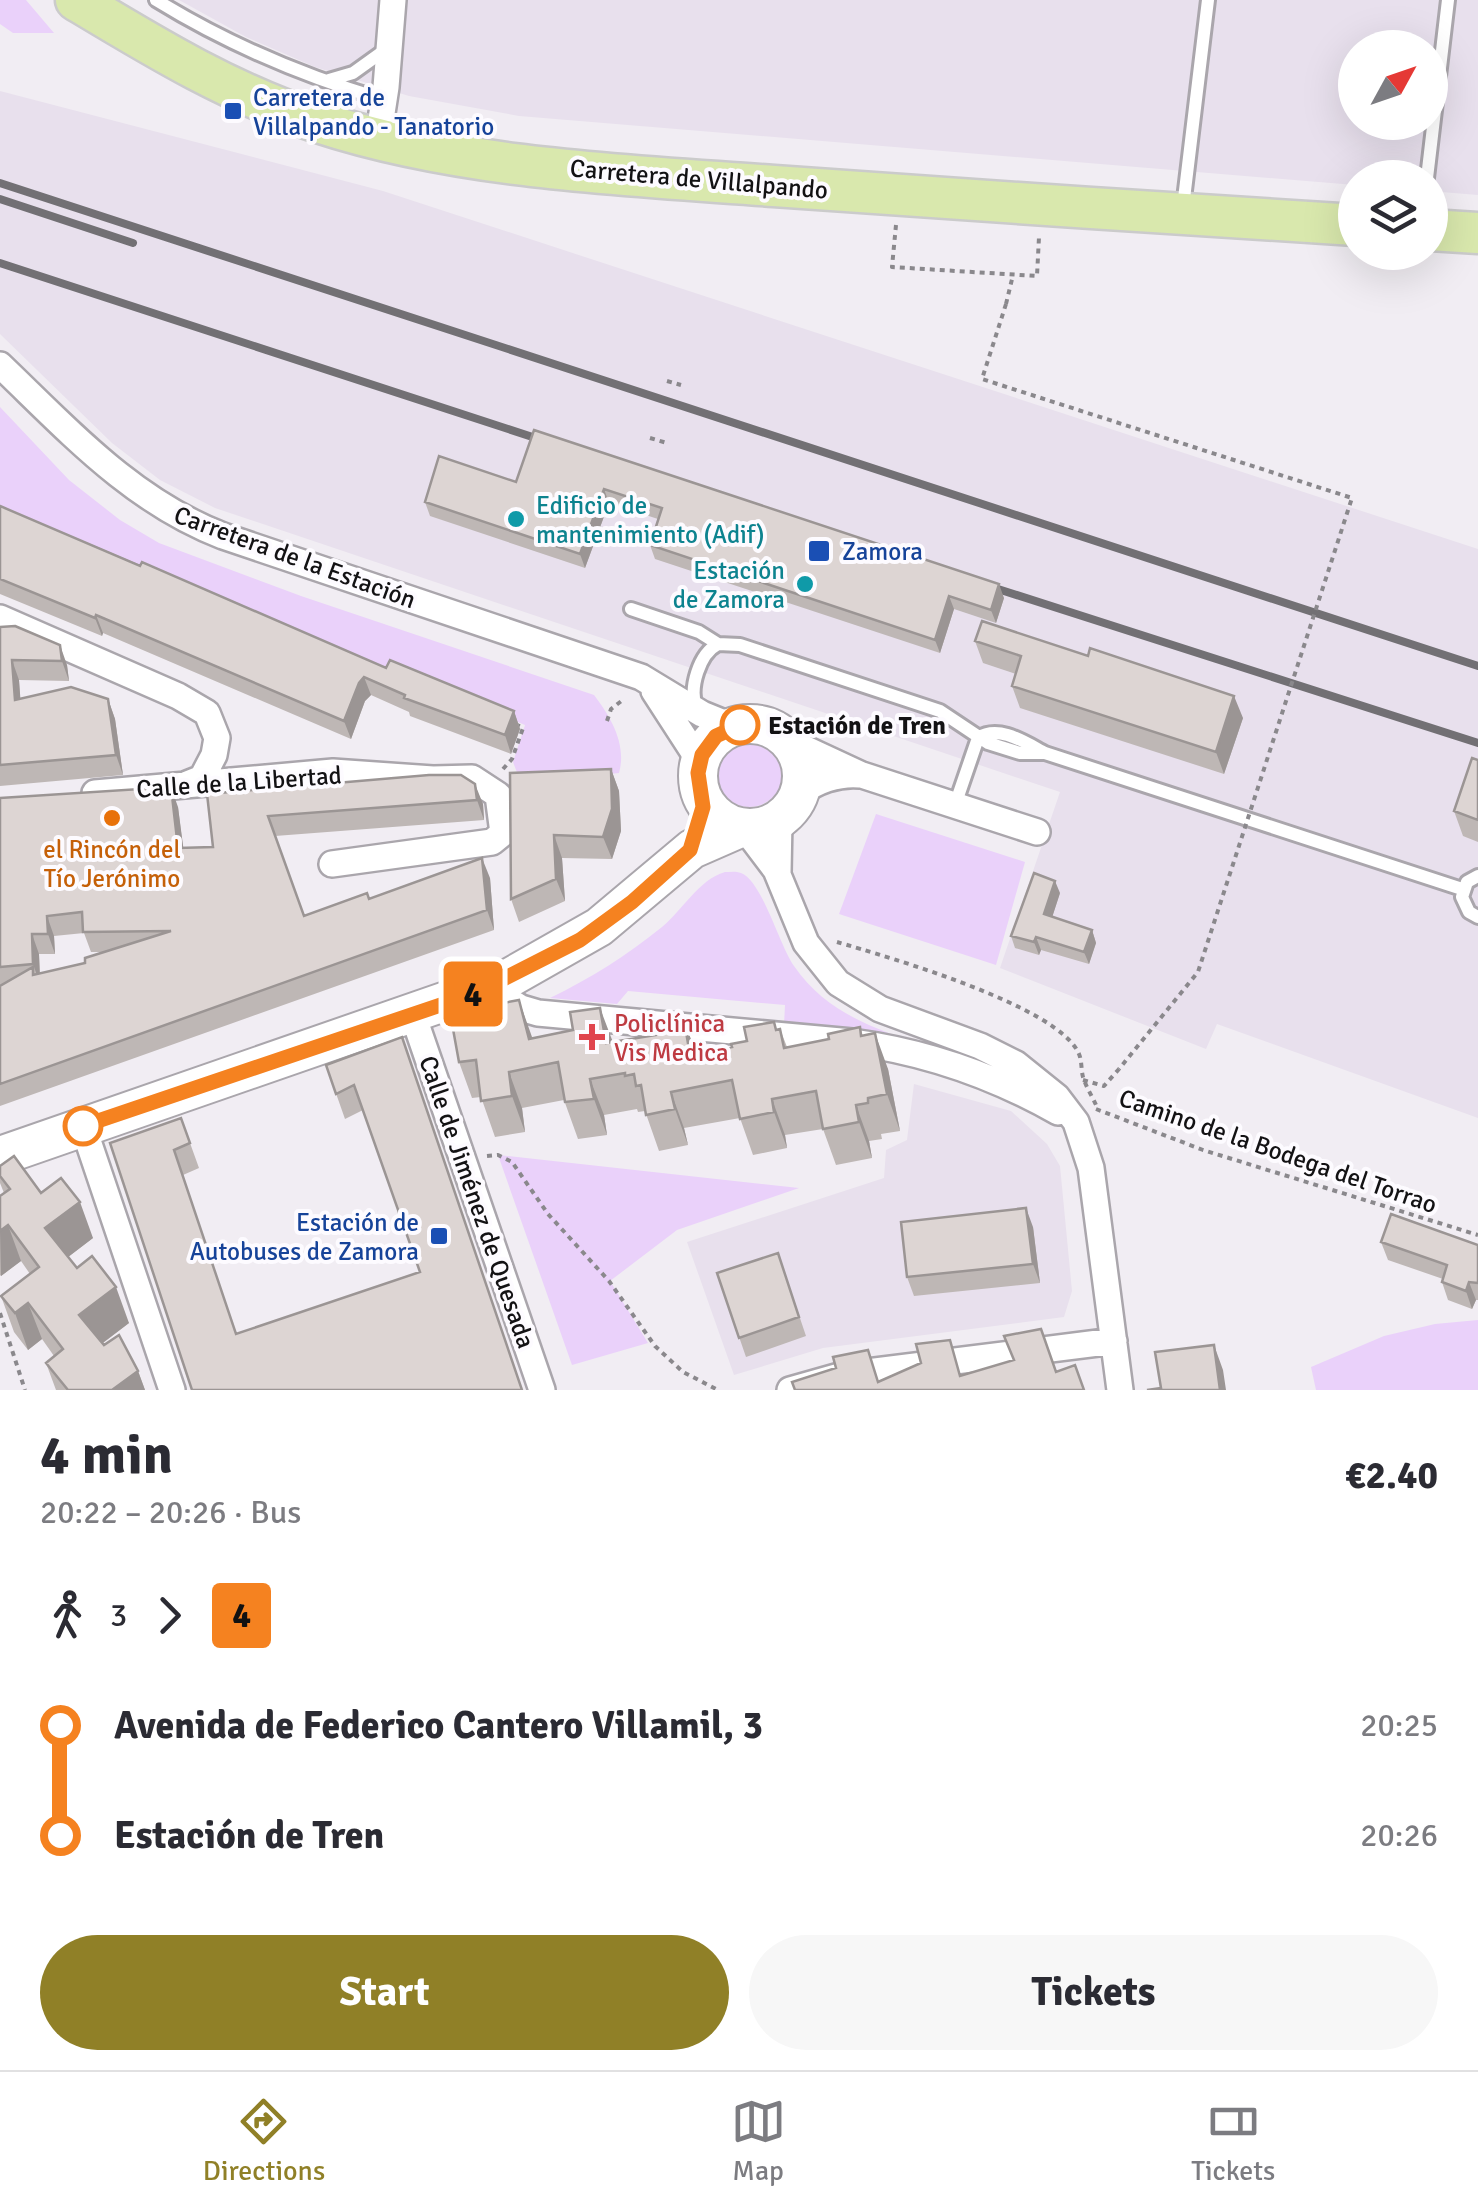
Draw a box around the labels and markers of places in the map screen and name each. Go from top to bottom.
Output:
place label: Carretera de Villalpando - Tanatorio [253,82,494,142]
marker: Carretera de Villalpando - Tanatorio [222,100,244,122]
place label: Edificio de mantenimiento (Adif) [536,490,765,550]
marker: Edificio de mantenimiento (Adif) [505,508,527,530]
place label: Zamora [842,536,923,567]
marker: Zamora [806,538,832,564]
place label: Estación de Zamora [673,555,785,615]
marker: Estación de Zamora [794,573,816,595]
marker: Estación de Tren [721,706,759,744]
place label: Estación de Tren [768,710,946,741]
marker: el Rincón del Tío Jerónimo [101,807,123,829]
place label: el Rincón del Tío Jerónimo [43,834,181,894]
place label: Policlínica Vis Medica [614,1008,729,1068]
marker: Policlínica Vis Medica [579,1024,605,1050]
unlabelled marker [64,1107,102,1145]
place label: Estación de Autobuses de Zamora [190,1207,419,1267]
marker: Estación de Autobuses de Zamora [428,1225,450,1247]

